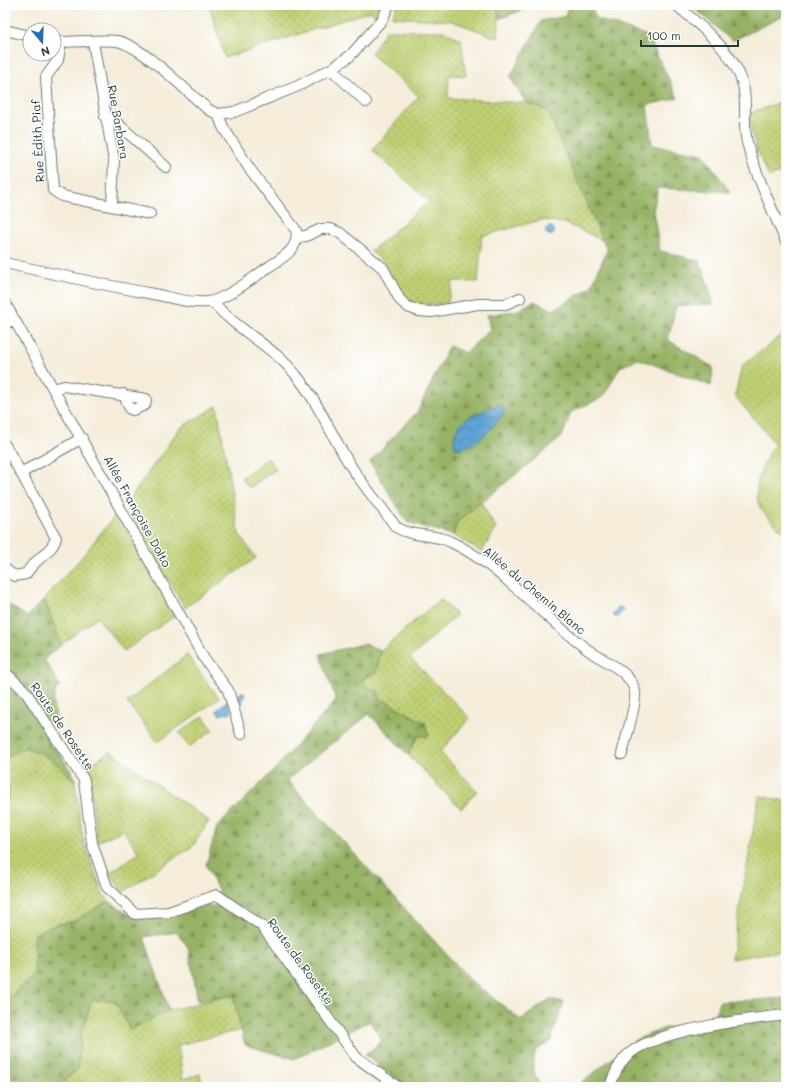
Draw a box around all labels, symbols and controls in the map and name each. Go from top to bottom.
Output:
north arrow [22,22,62,62]
scale bar [641,22,738,48]
text: 100 m [647,27,681,43]
text: N [39,43,52,60]
street label: Rue Barbara [105,84,133,160]
street label: Rue Édith Piaf [27,99,47,183]
street label: Allée Françoise Dolto [101,452,175,570]
street label: Allée du Chemin Blanc [480,542,590,638]
street label: Route de Rosette [28,679,98,773]
street label: Route de Rosette [264,915,338,1007]

